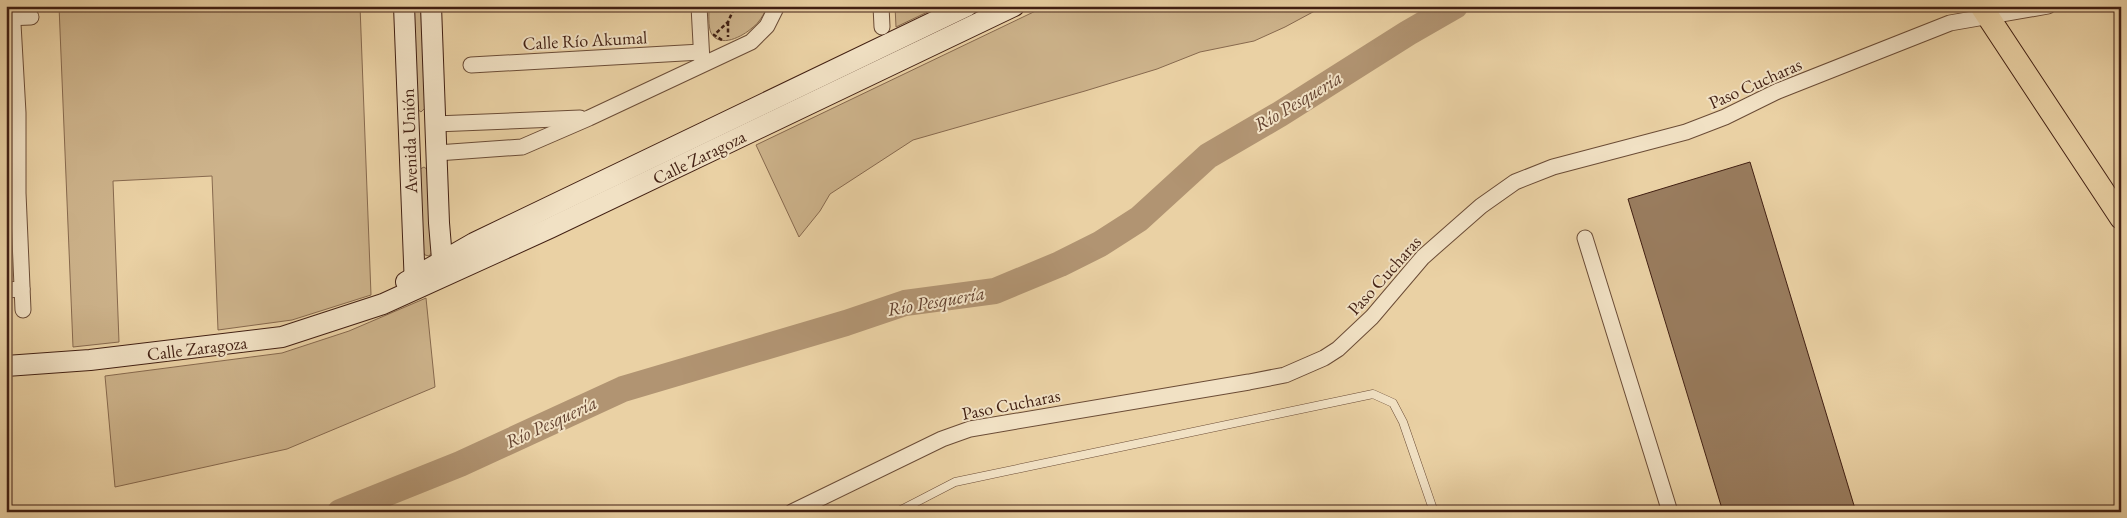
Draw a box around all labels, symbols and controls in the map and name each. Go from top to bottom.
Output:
street label: Calle Río Akumal [522,25,648,55]
street label: Paso Cucharas [1705,52,1805,114]
water label: Río Pesquería [1249,65,1347,138]
street label: Avenida Unión [396,88,422,195]
street label: Calle Zaragoza [649,124,750,189]
street label: Paso Cucharas [1342,230,1426,320]
water label: Río Pesquería [885,280,987,323]
street label: Calle Zaragoza [146,330,249,366]
street label: Paso Cucharas [960,383,1062,425]
water label: Río Pesquería [501,390,601,455]

